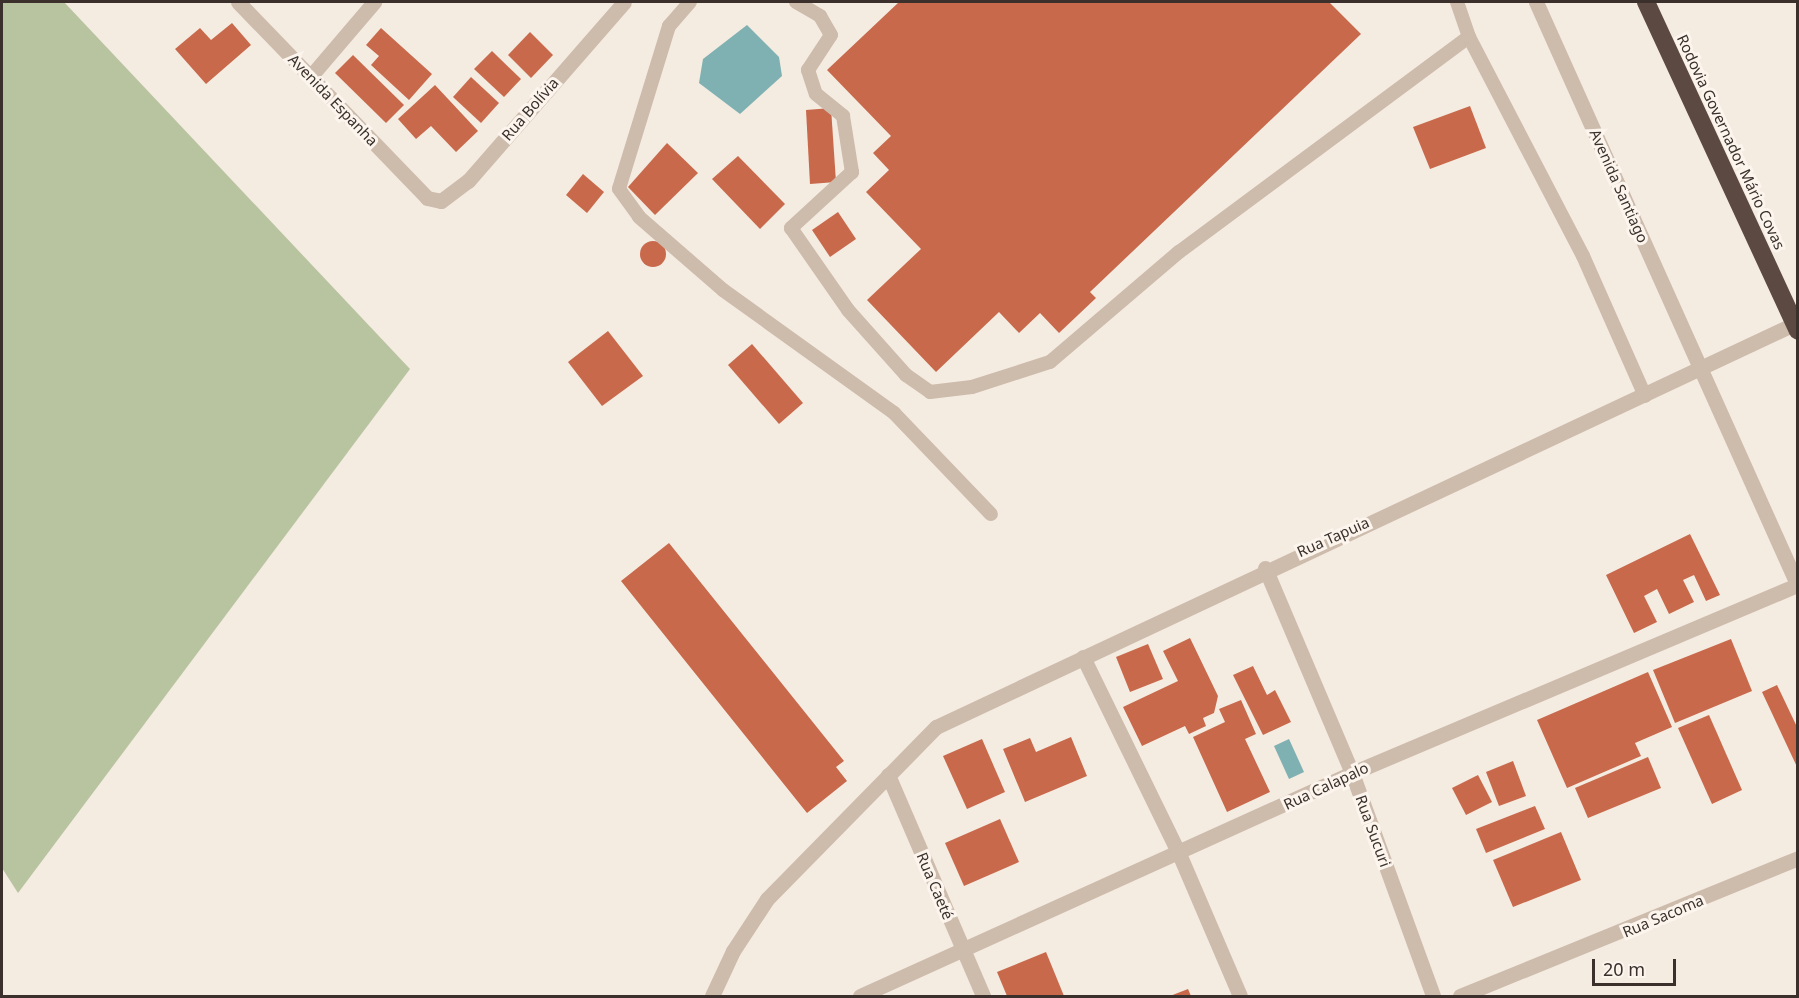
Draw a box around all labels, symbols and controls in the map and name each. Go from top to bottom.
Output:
street label: Rodovia Governador Mário Covas [1673,32,1789,252]
street label: Avenida Espanha [285,50,381,150]
street label: Rua Bolívia [498,74,562,144]
street label: Avenida Santiago [1586,126,1652,246]
street label: Rua Tapuia [1294,513,1372,561]
street label: Rua Calapalo [1281,758,1371,814]
street label: Rua Sucuri [1352,793,1394,869]
street label: Rua Caeté [913,850,957,922]
street label: Rua Sacoma [1620,891,1706,941]
scale bar [1595,947,1679,985]
text: 20 m [1603,957,1645,981]

